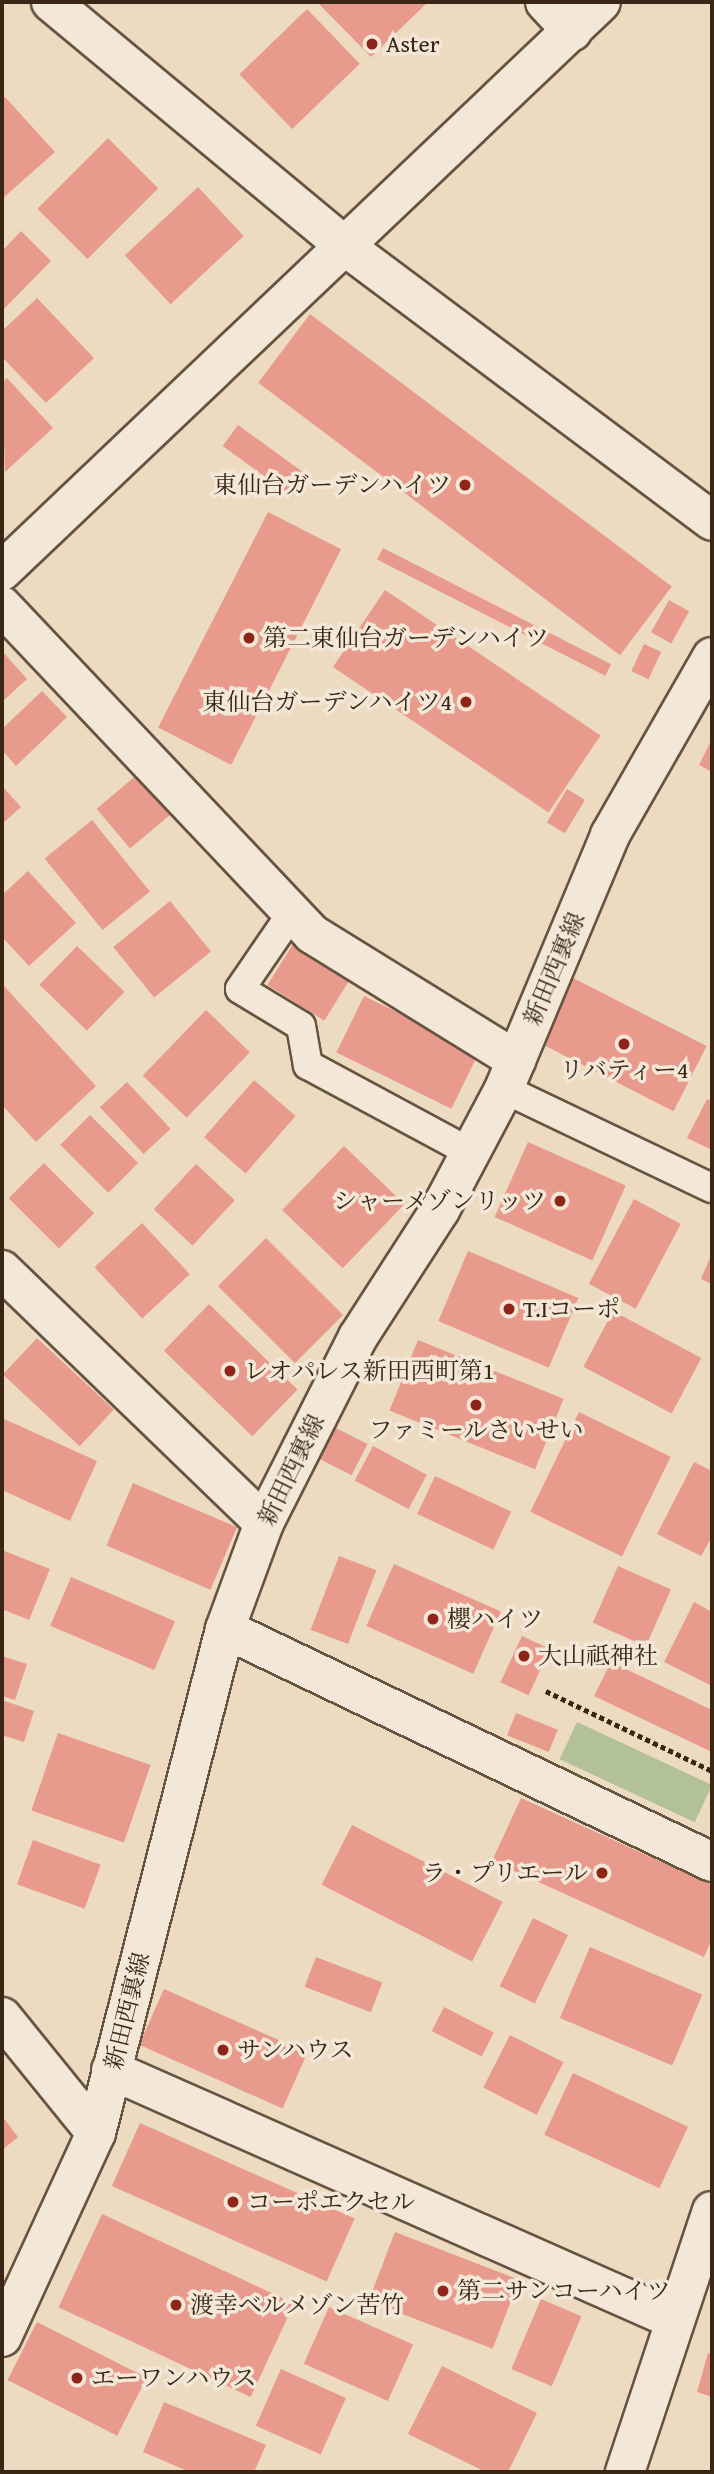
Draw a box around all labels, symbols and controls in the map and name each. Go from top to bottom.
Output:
place label: Aster [386,30,440,58]
marker: Aster [364,36,380,52]
place label: 東仙台ガーデンハイツ [211,471,451,499]
marker: 東仙台ガーデンハイツ [457,477,473,493]
place label: 第二東仙台ガーデンハイツ [263,624,551,652]
marker: 第二東仙台ガーデンハイツ [241,630,257,646]
place label: 東仙台ガーデンハイツ4 [200,688,452,716]
marker: 東仙台ガーデンハイツ4 [458,694,474,710]
street label: 新田西裏線 [517,908,591,1030]
marker: リバティー4 [616,1036,632,1052]
place label: リバティー4 [558,1056,690,1084]
place label: シャーメゾンリッツ [330,1187,546,1215]
marker: シャーメゾンリッツ [552,1193,568,1209]
place label: T.Iコーポ [523,1295,620,1323]
marker: T.Iコーポ [501,1301,517,1317]
place label: レオパレス新田西町第1 [244,1357,496,1385]
marker: レオパレス新田西町第1 [222,1363,238,1379]
marker: ファミールさいせい [468,1397,484,1413]
street label: 新田西裏線 [252,1410,330,1530]
place label: ファミールさいせい [368,1416,584,1444]
place label: 櫻ハイツ [447,1605,543,1633]
marker: 櫻ハイツ [425,1611,441,1627]
place label: 大山祗神社 [538,1642,658,1670]
marker: 大山祗神社 [516,1648,532,1664]
place label: ラ・プリエール [420,1859,588,1887]
marker: ラ・プリエール [594,1865,610,1881]
street label: 新田西裏線 [99,1949,155,2073]
place label: サンハウス [237,2036,357,2064]
marker: サンハウス [215,2042,231,2058]
place label: コーポエクセル [247,2188,415,2216]
marker: コーポエクセル [225,2194,241,2210]
place label: 第二サンコーハイツ [457,2277,673,2305]
marker: 第二サンコーハイツ [435,2283,451,2299]
place label: 渡幸ベルメゾン苦竹 [190,2291,406,2319]
marker: 渡幸ベルメゾン苦竹 [168,2297,184,2313]
place label: エーワンハウス [91,2364,259,2392]
marker: エーワンハウス [69,2370,85,2386]

